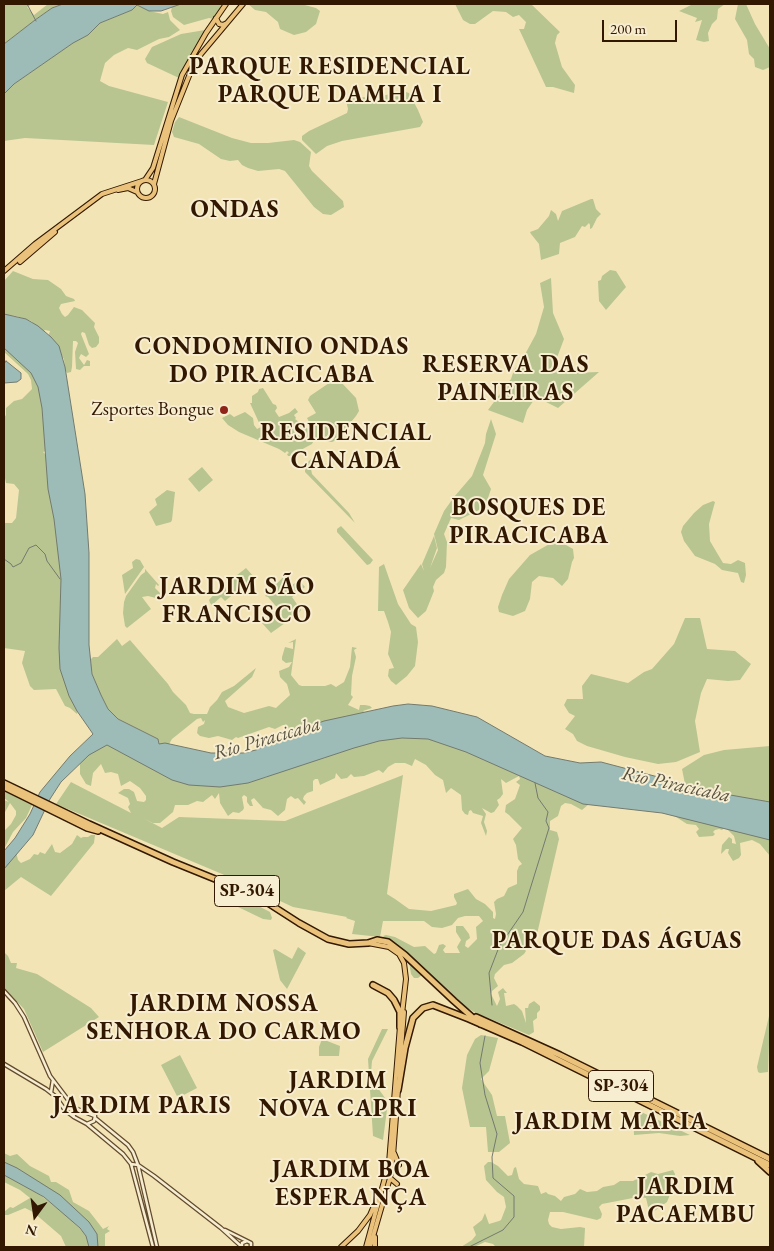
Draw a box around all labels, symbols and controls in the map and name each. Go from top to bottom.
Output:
scale bar [604,10,679,42]
text: 200 m [610,19,646,38]
district label: PARQUE RESIDENCIAL PARQUE DAMHA I [187,53,473,109]
district label: ONDAS [190,196,280,224]
district label: CONDOMINIO ONDAS DO PIRACICABA [133,333,411,389]
district label: RESERVA DAS PAINEIRAS [421,351,591,407]
place label: Zsportes Bongue [91,399,214,421]
marker: Zsportes Bongue [218,404,230,416]
district label: RESIDENCIAL CANADÁ [259,419,433,475]
district label: BOSQUES DE PIRACICABA [448,494,610,550]
district label: JARDIM SÃO FRANCISCO [158,573,316,629]
water label: Rio Piracicaba [211,712,323,766]
water label: Rio Piracicaba [619,762,733,808]
road number: SP-304 [214,876,280,906]
district label: PARQUE DAS ÁGUAS [490,927,744,955]
district label: JARDIM NOSSA SENHORA DO CARMO [84,990,364,1046]
district label: JARDIM NOVA CAPRI [257,1067,419,1123]
road number: SP-304 [588,1070,654,1102]
district label: JARDIM PARIS [51,1092,233,1120]
district label: JARDIM MARIA [512,1108,710,1136]
district label: JARDIM BOA ESPERANÇA [271,1156,431,1212]
district label: JARDIM PACAEMBU [615,1173,757,1229]
north arrow [10,1191,60,1241]
text: N [24,1220,39,1241]

